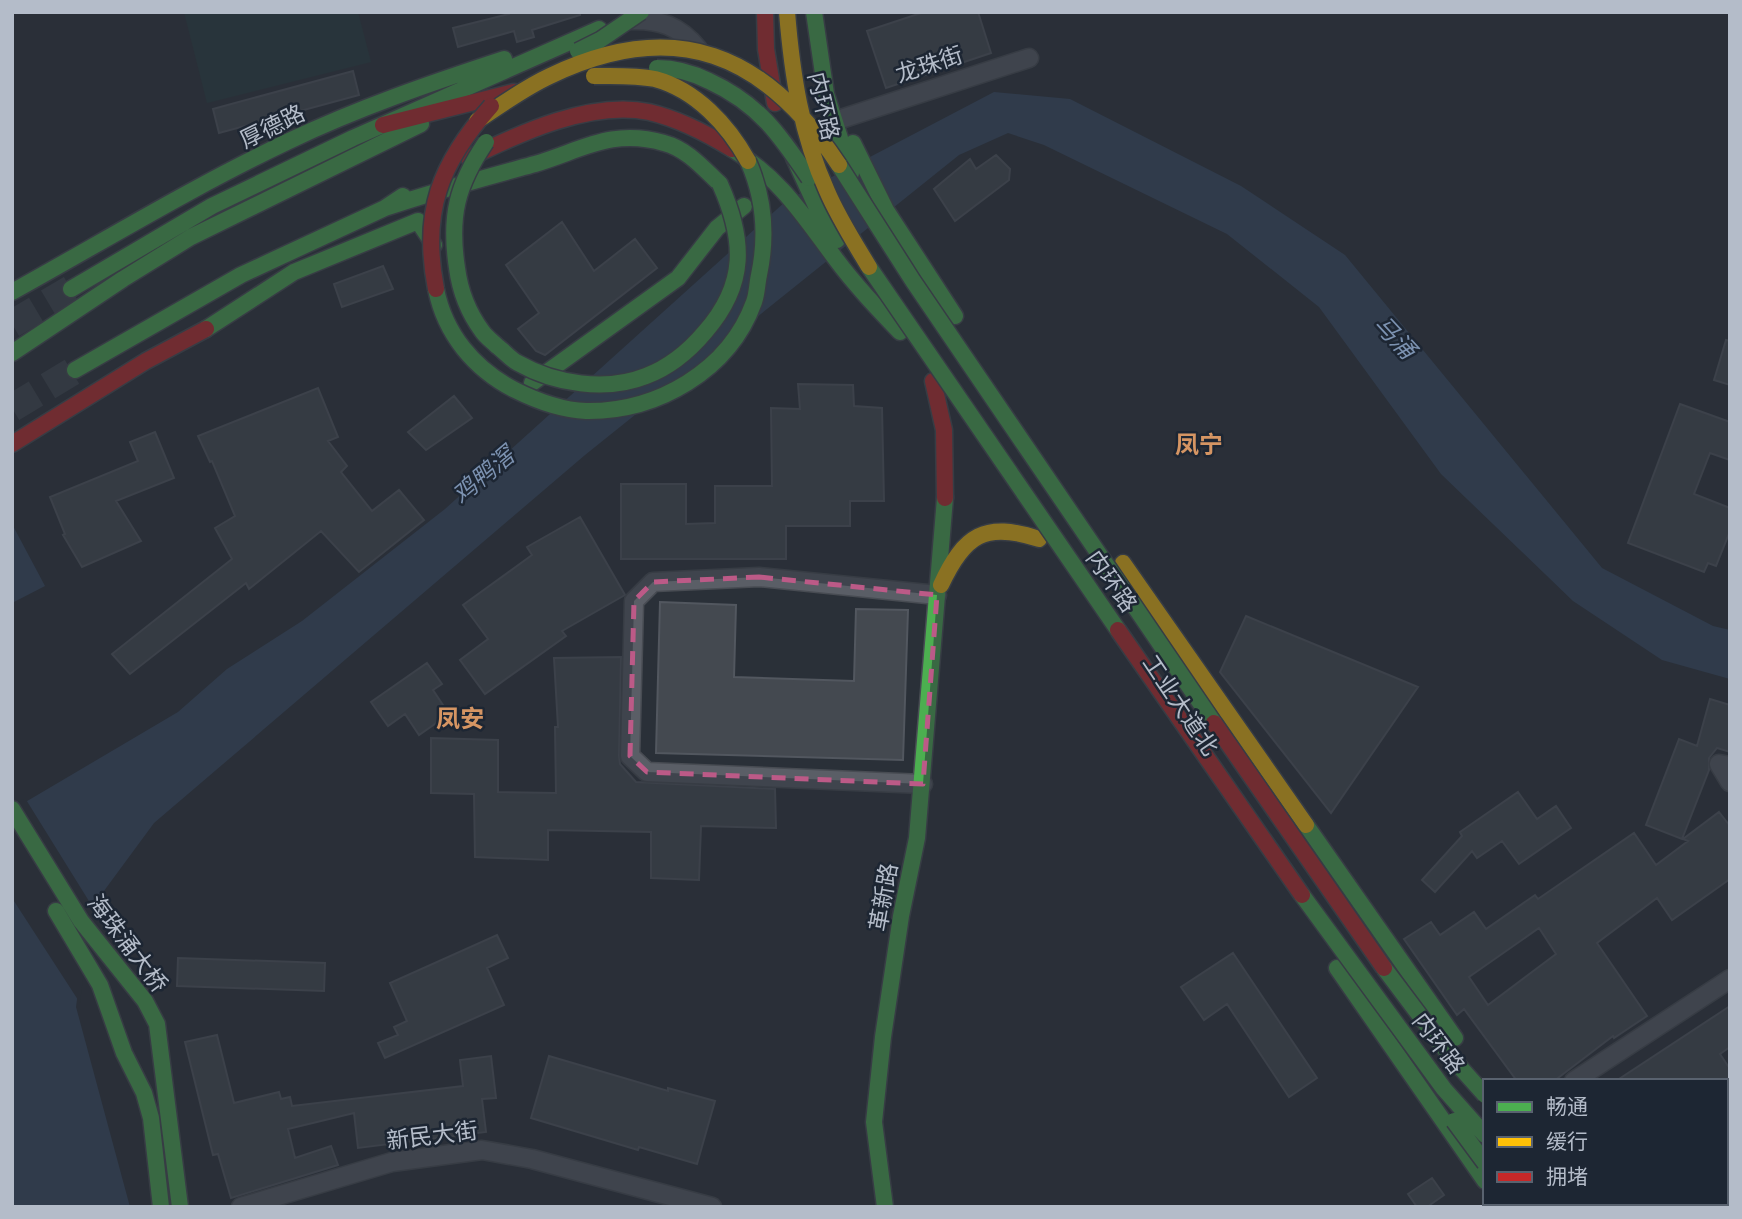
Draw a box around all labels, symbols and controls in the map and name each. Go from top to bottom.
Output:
street label: 龙珠街 [892,41,966,87]
street label: 内环路 [804,70,844,142]
street label: 厚德路 [236,100,308,152]
water label: 马涌 [1369,310,1423,366]
district label: 凤宁 [1175,431,1223,458]
water label: 鸡鸭滘 [447,440,522,508]
street label: 内环路 [1082,546,1142,616]
street label: 工业大道北 [1138,650,1224,760]
district label: 凤安 [436,705,484,732]
street label: 革新路 [865,861,901,933]
street label: 海珠涌大桥 [83,890,173,996]
street label: 内环路 [1408,1008,1470,1078]
legend [1483,1079,1728,1205]
text: 畅通 [1546,1094,1588,1118]
street label: 新民大街 [385,1117,479,1153]
text: 缓行 [1546,1129,1588,1153]
text: 拥堵 [1546,1164,1588,1188]

